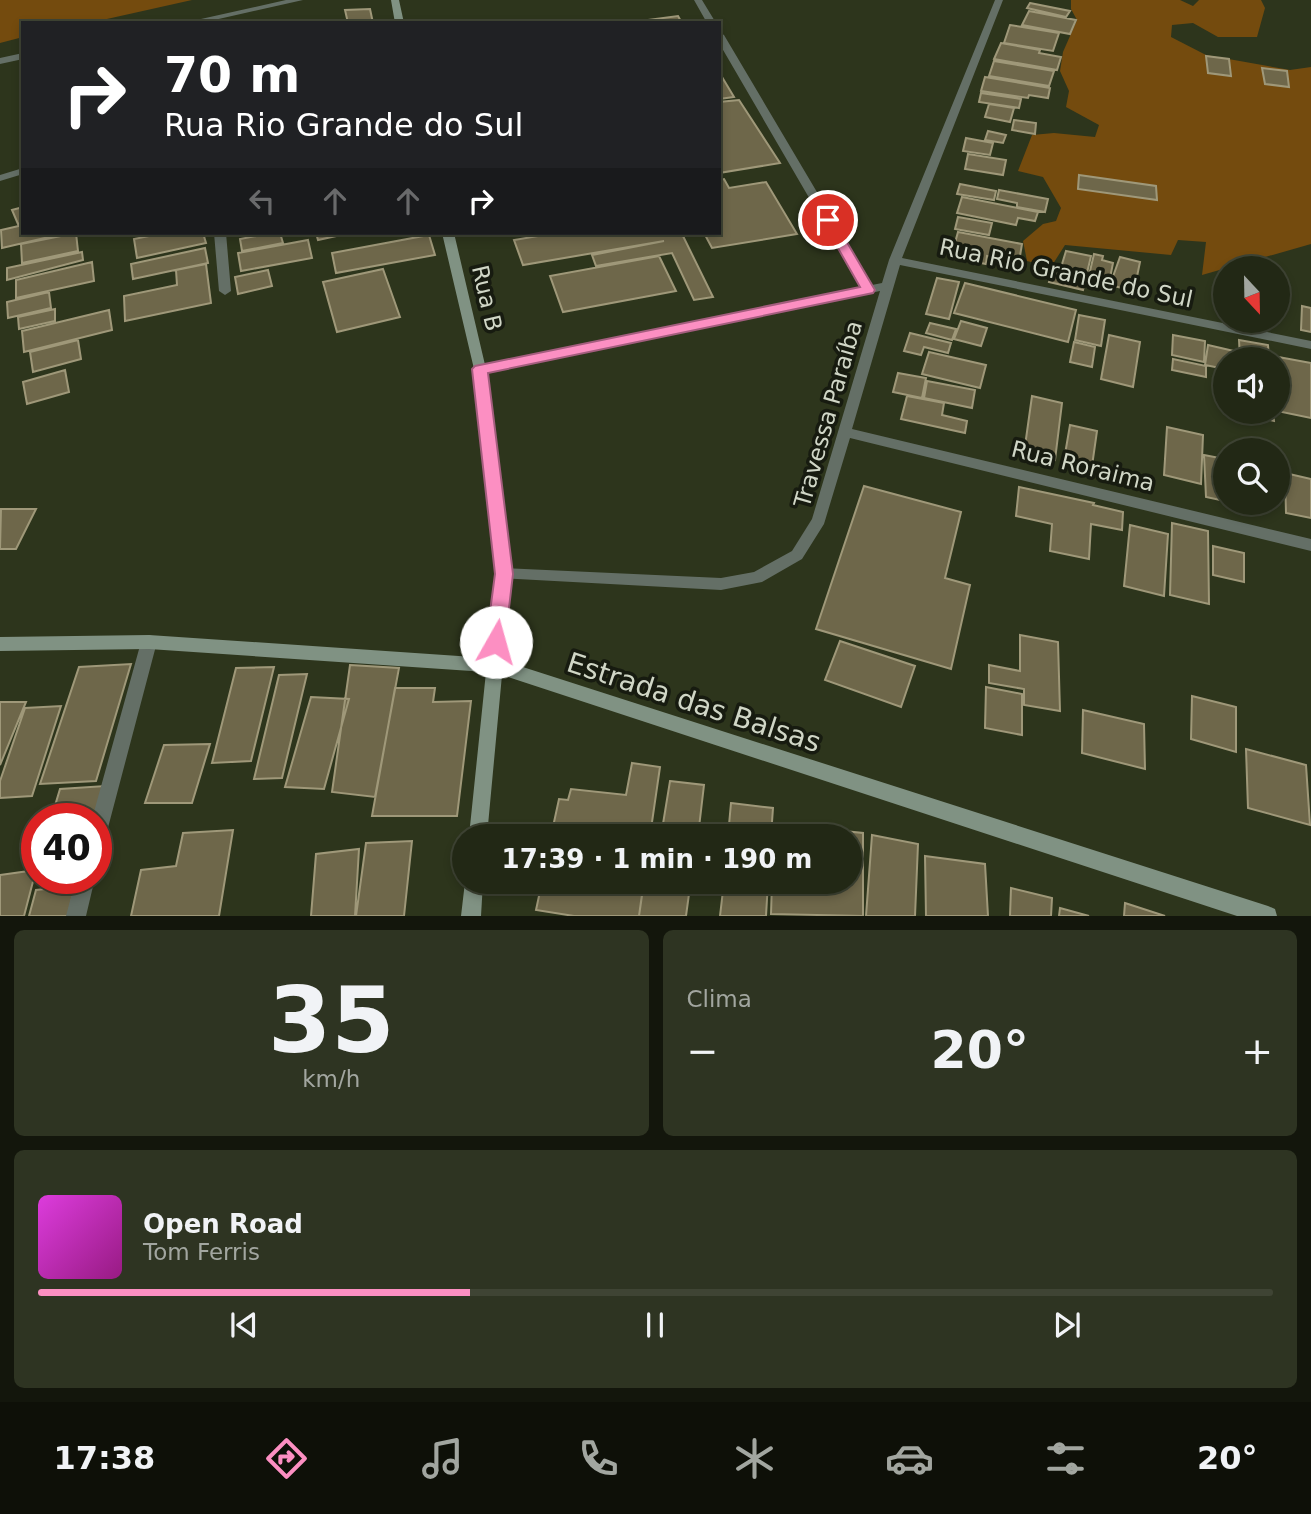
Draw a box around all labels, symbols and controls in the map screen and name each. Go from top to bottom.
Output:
text: 70 m [164,47,300,104]
icon: right [49,49,140,140]
text: Rua Rio Grande do Sul [164,106,523,144]
icon: left [243,182,281,220]
icon: ahead [316,182,354,220]
icon: ahead [389,182,427,220]
icon: right [462,182,500,220]
pin [798,190,858,250]
icon: arrive [809,201,847,239]
street label: Rua Rio Grande do Sul [937,233,1195,313]
north arrow [1213,256,1290,332]
map controls [1213,256,1290,515]
street label: Rua B [467,263,507,333]
street label: Travessa Paraíba [789,318,867,511]
button: sound [1213,347,1290,424]
street label: Rua Roraima [1009,436,1157,496]
button: search [1213,438,1290,515]
position arrow [459,605,533,679]
street label: Estrada das Balsas [563,646,825,759]
speed limit sign: 40 [21,803,112,894]
text: 17:39 · 1 min · 190 m [502,844,812,874]
text: 35 [268,968,395,1073]
text: Clima [687,986,752,1012]
text: 20° [931,1020,1029,1080]
text: − [687,1029,718,1073]
text: + [1241,1029,1273,1073]
text: km/h [302,1066,360,1092]
text: Open Road [143,1209,303,1239]
text: Tom Ferris [143,1239,260,1265]
icon: previous [225,1306,263,1344]
icon: pause [636,1306,674,1344]
icon: next [1048,1306,1086,1344]
icon: directions [262,1434,311,1483]
icon: music [418,1434,467,1483]
icon: phone [574,1434,623,1483]
icon: climate [730,1434,779,1483]
icon: car [885,1434,934,1483]
icon: filters [1041,1434,1090,1483]
text: 17:38 [53,1439,155,1477]
text: 20° [1197,1439,1257,1477]

